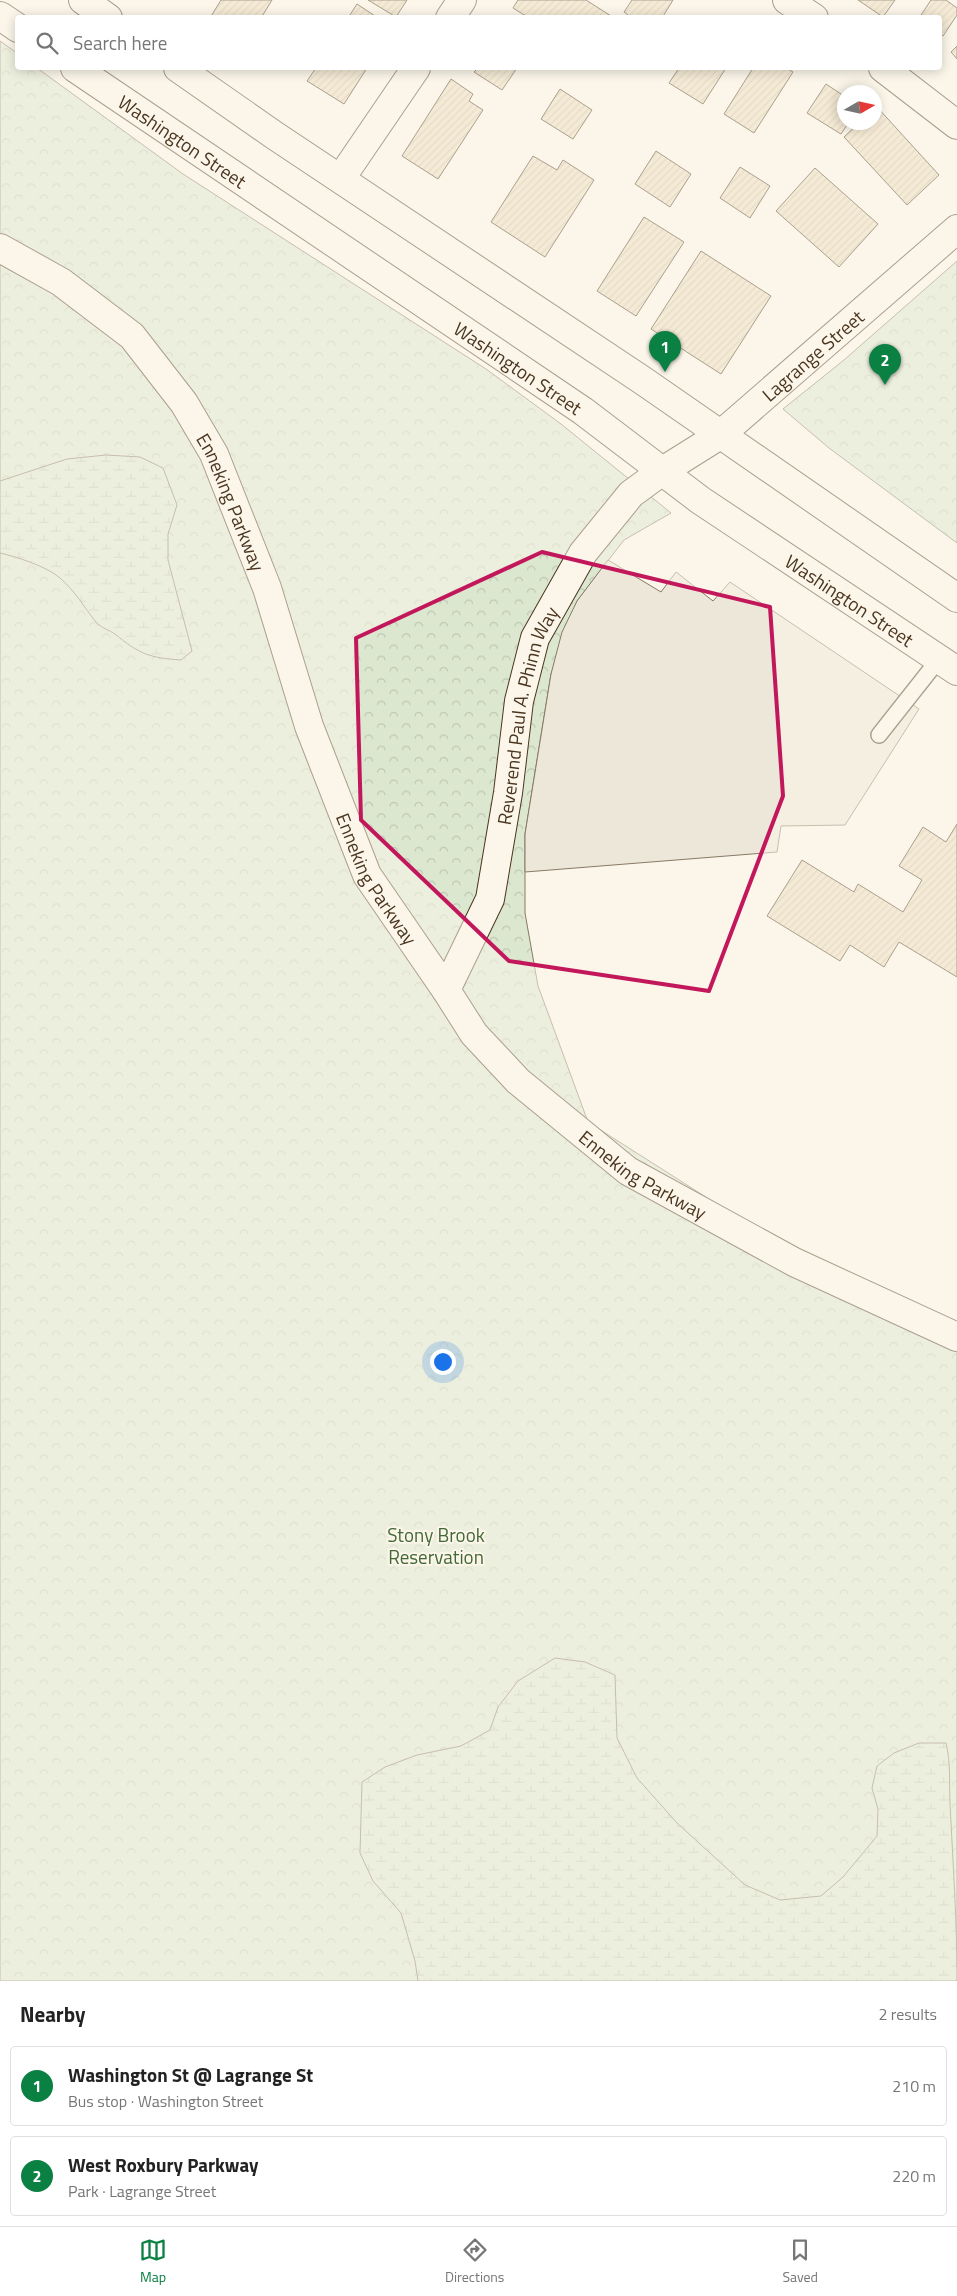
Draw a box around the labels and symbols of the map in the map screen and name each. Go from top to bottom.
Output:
north arrow [837,85,882,130]
street label: Washington Street [113,87,253,195]
street label: Lagrange Street [755,302,870,408]
street label: Washington Street [448,314,589,421]
pin: 1 [649,331,681,372]
pin: 2 [869,344,901,385]
street label: Enneking Parkway [190,427,273,575]
street label: Washington Street [780,546,920,653]
street label: Reverend Paul A. Phinn Way [488,600,565,827]
street label: Enneking Parkway [330,808,425,950]
street label: Enneking Parkway [573,1122,712,1226]
your location [430,1349,456,1375]
park label: Stony Brook Reservation [387,1520,485,1571]

